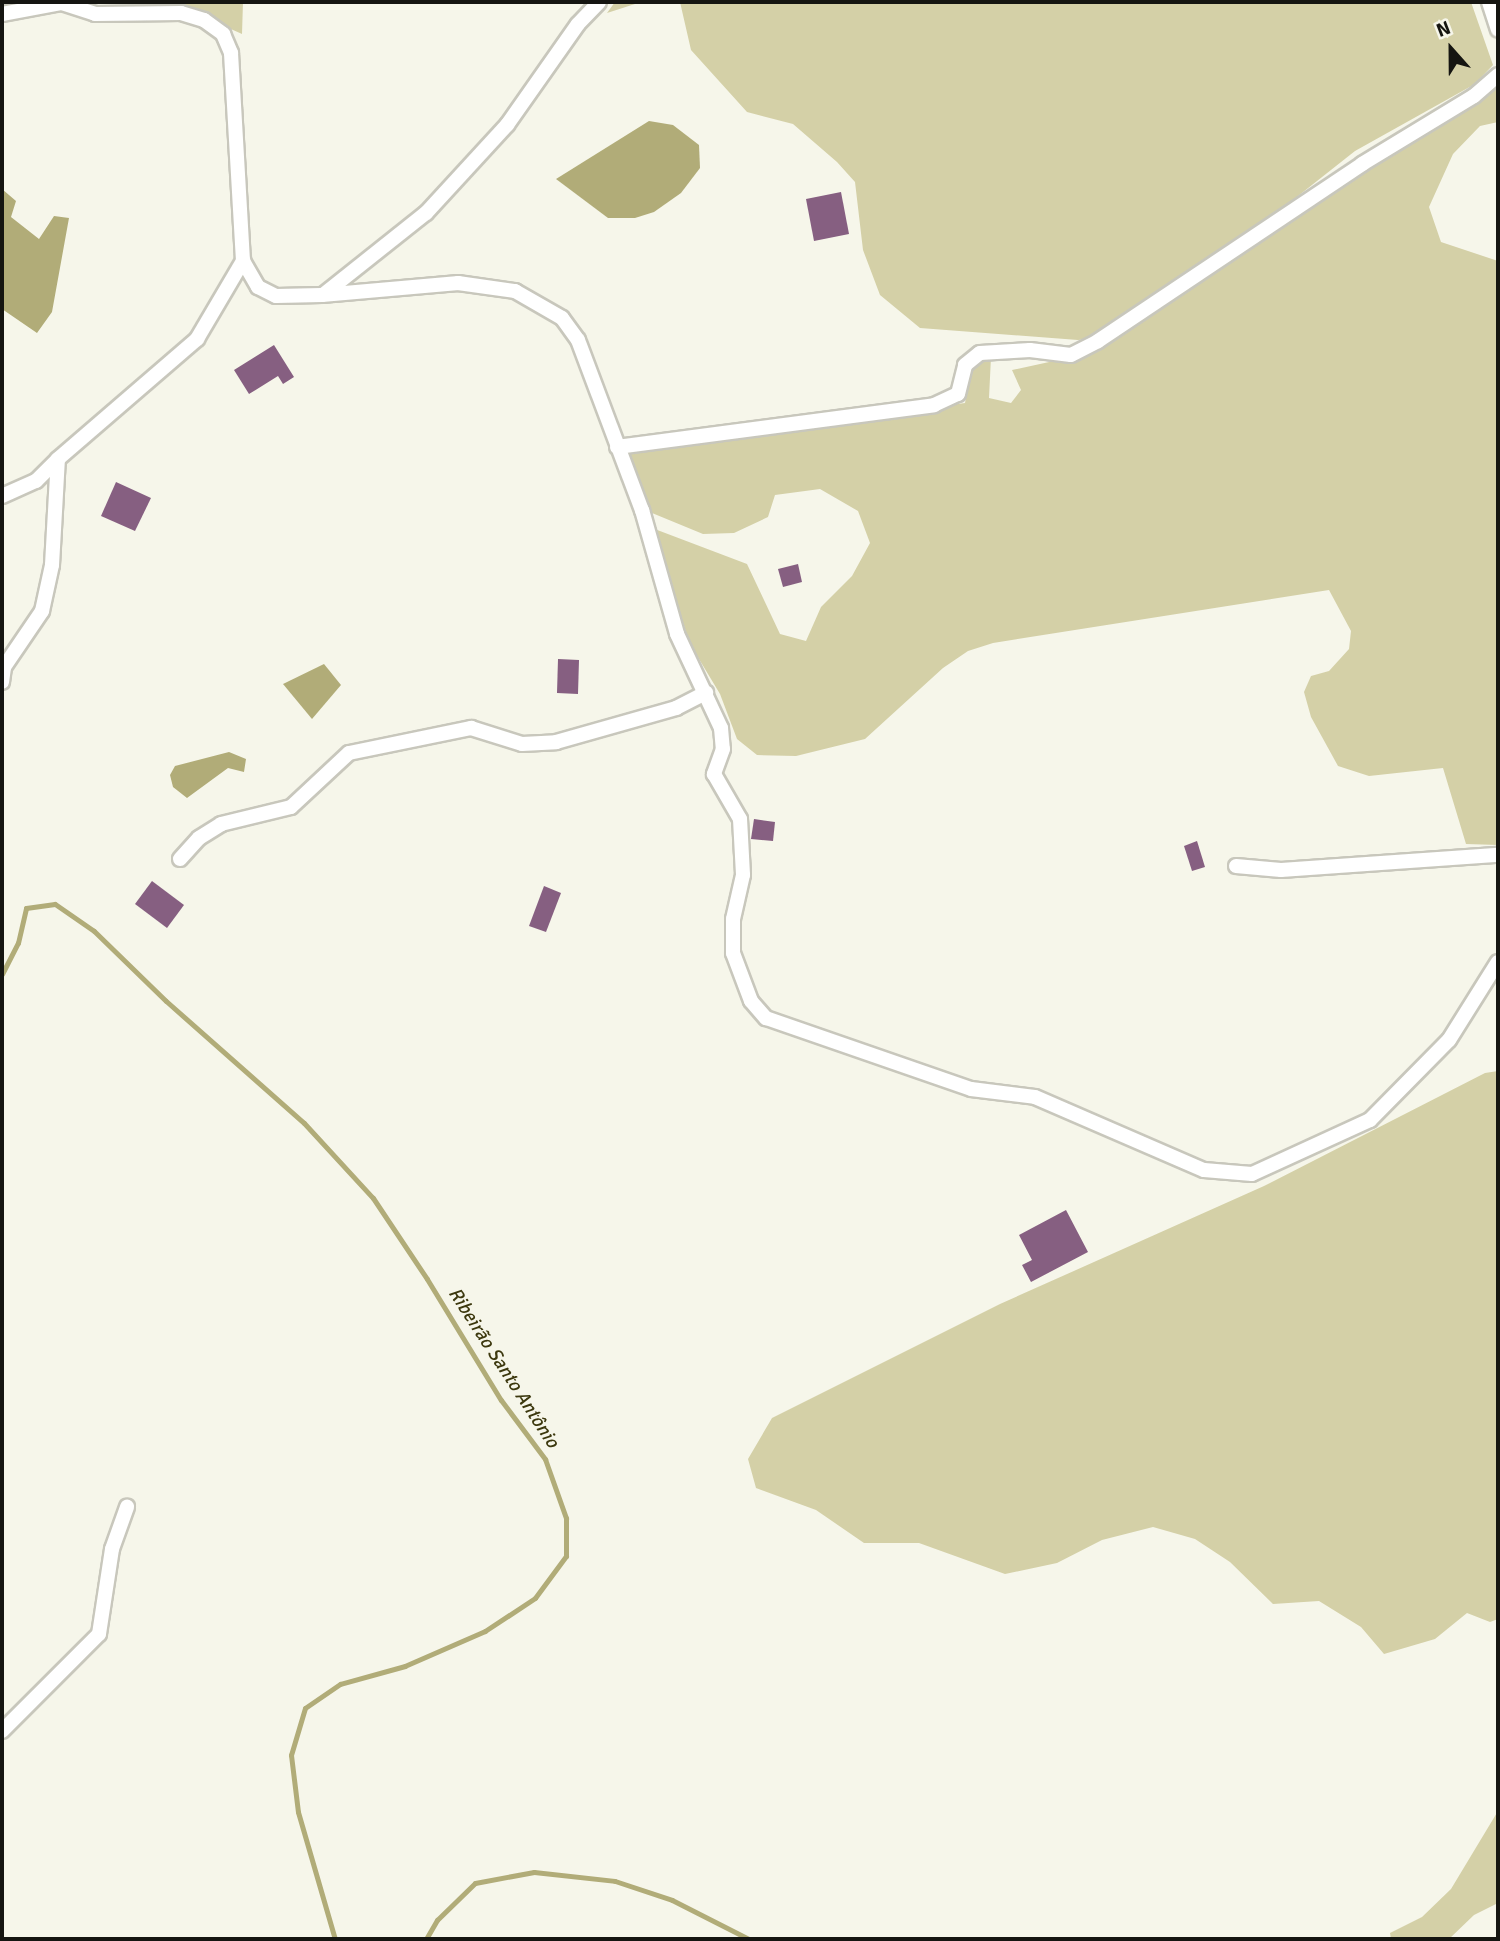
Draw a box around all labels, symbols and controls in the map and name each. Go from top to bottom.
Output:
north arrow [1416,14,1486,84]
text: N [1433,16,1454,43]
water label: Ribeirão Santo Antônio [443,1284,563,1452]

